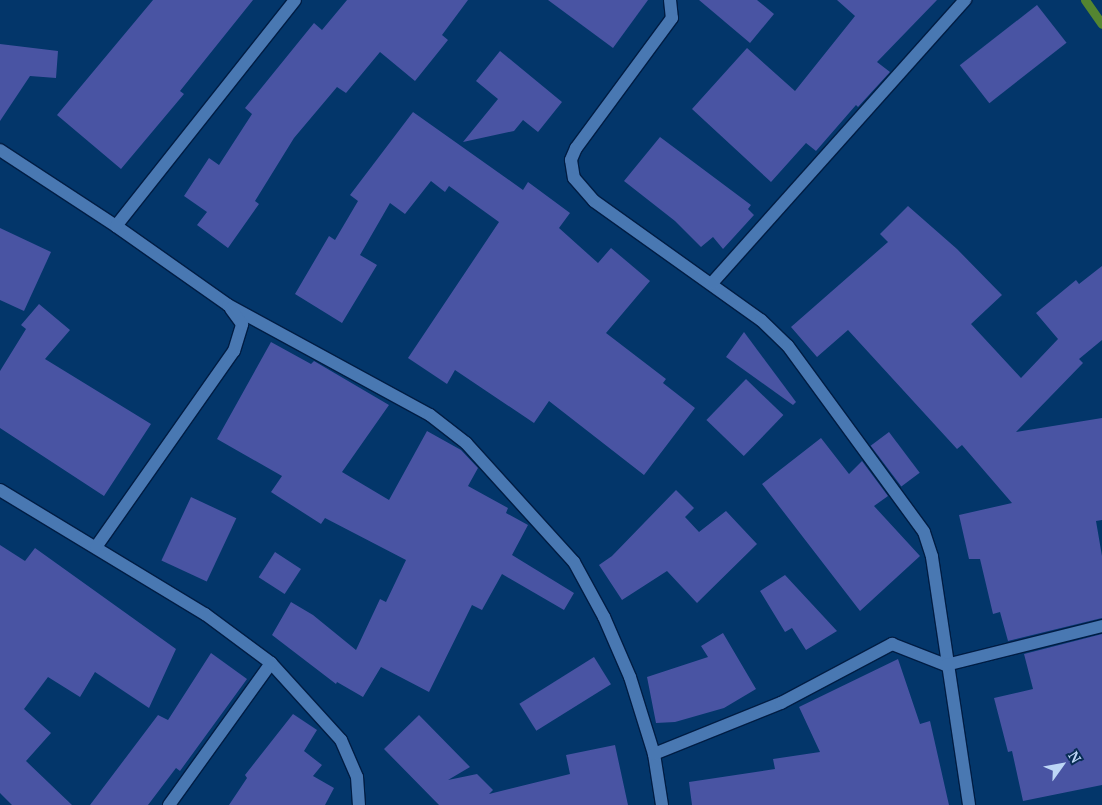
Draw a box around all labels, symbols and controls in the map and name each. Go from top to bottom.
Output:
north arrow [1037,740,1087,790]
text: N [1064,747,1086,766]

